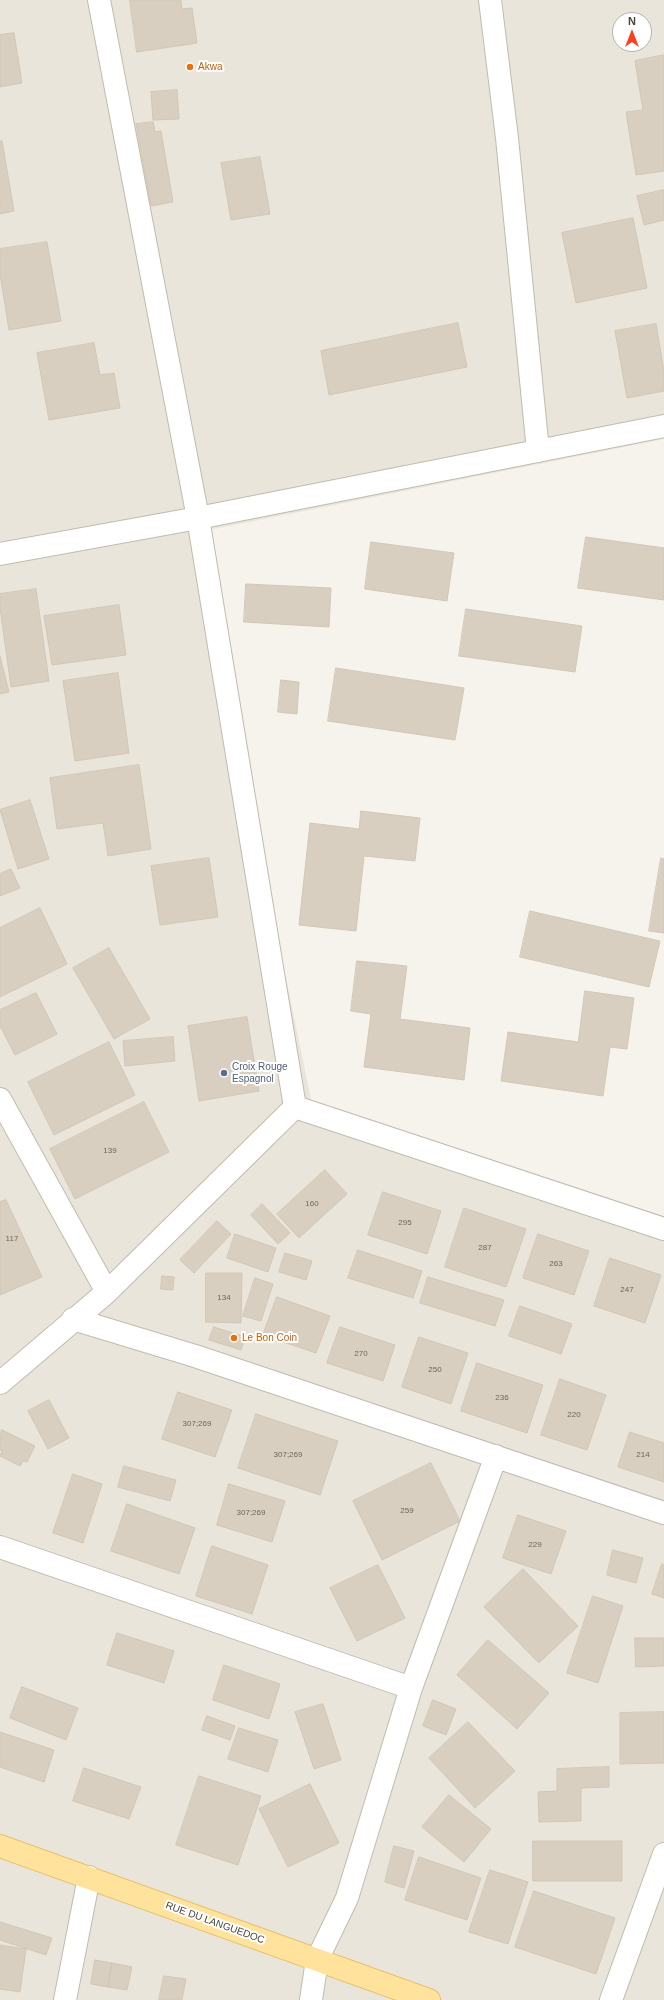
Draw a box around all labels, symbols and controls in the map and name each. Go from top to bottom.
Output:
north arrow [612,12,652,52]
text: N [628,15,636,27]
place label: Akwa [198,61,222,73]
marker: Akwa [185,62,195,72]
place label: Croix Rouge Espagnol [232,1061,288,1084]
marker: Croix Rouge Espagnol [219,1068,229,1078]
house number: 139 [103,1146,117,1156]
house number: 160 [305,1199,319,1209]
house number: 295 [398,1218,412,1228]
house number: 117 [6,1234,18,1244]
house number: 287 [478,1243,492,1253]
house number: 263 [549,1259,563,1269]
house number: 247 [620,1285,634,1295]
house number: 134 [217,1293,231,1303]
place label: Le Bon Coin [242,1332,297,1344]
marker: Le Bon Coin [229,1333,239,1343]
house number: 270 [354,1349,368,1359]
house number: 250 [428,1365,442,1375]
house number: 236 [495,1393,509,1403]
house number: 220 [567,1410,581,1420]
house number: 307;269 [183,1419,211,1429]
house number: 307;269 [274,1450,302,1460]
house number: 214 [636,1450,650,1460]
house number: 259 [400,1506,414,1516]
house number: 307;269 [237,1508,265,1518]
house number: 229 [528,1540,542,1550]
street label: RUE DU LANGUEDOC [164,1899,266,1947]

